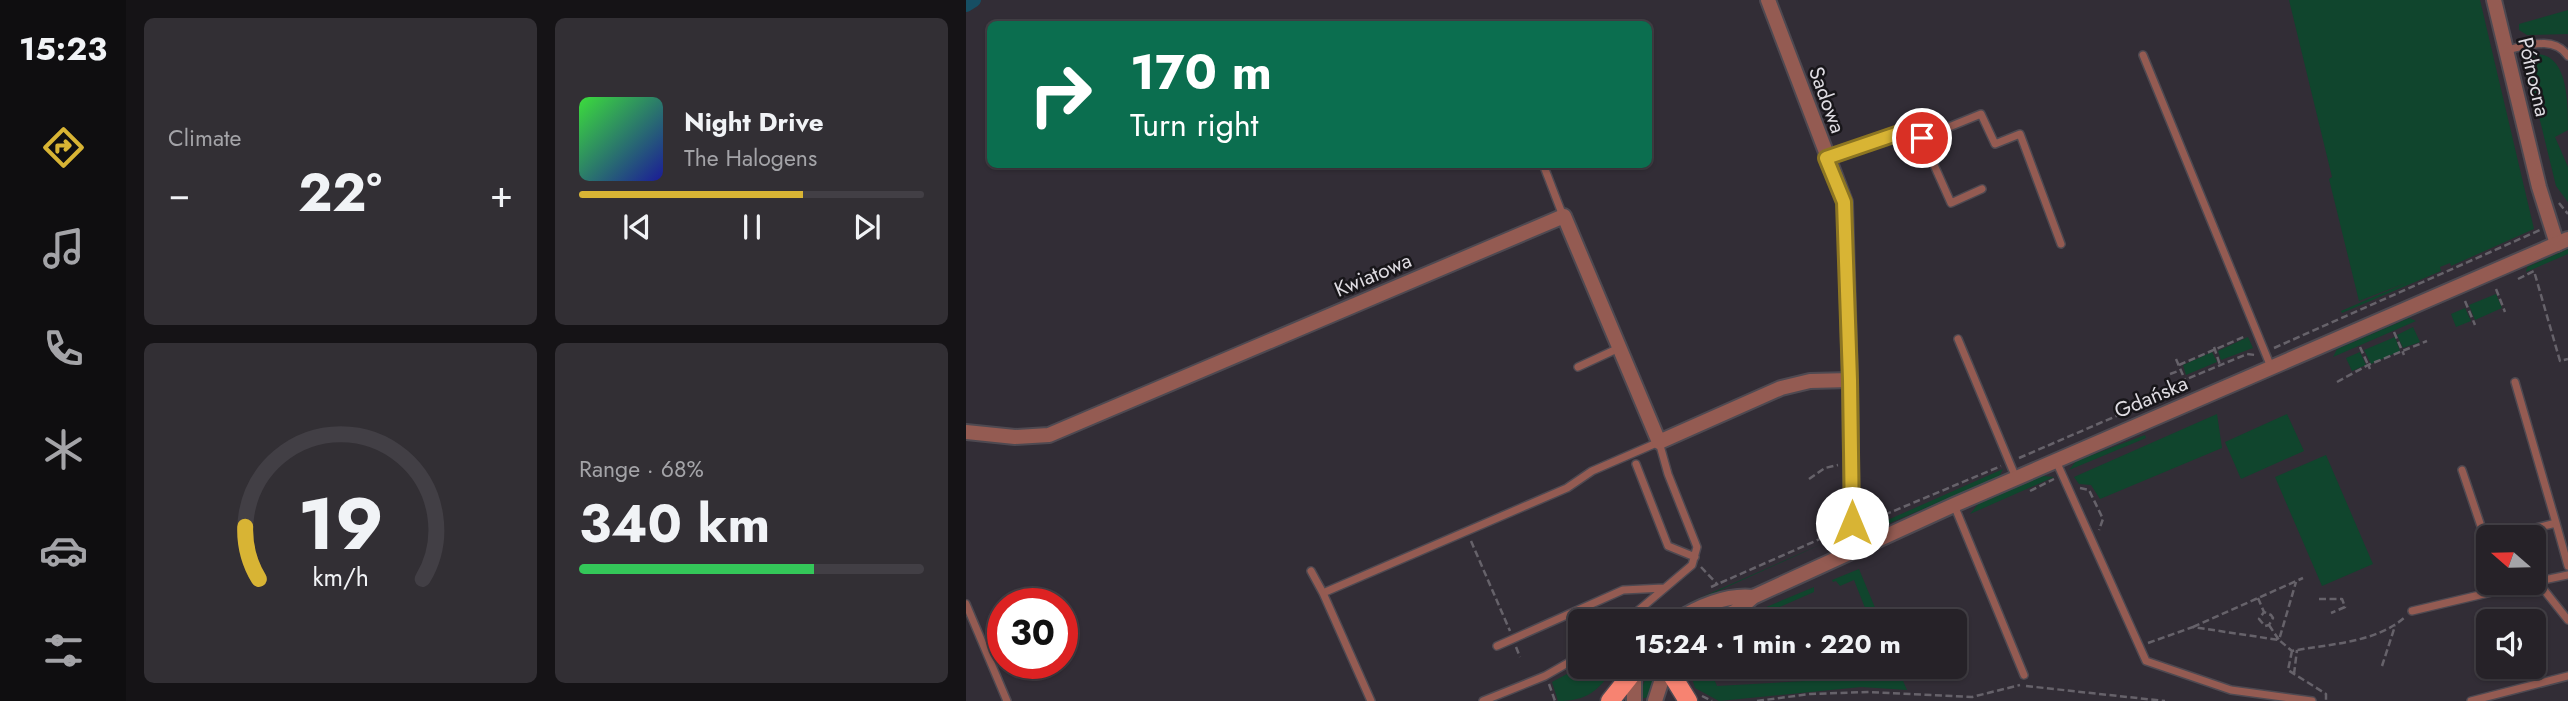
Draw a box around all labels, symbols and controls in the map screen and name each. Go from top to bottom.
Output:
text: 15:23 [19,26,107,72]
street label: Północna [2510,34,2558,120]
text: 170 m [1130,37,1272,107]
icon: right [1015,49,1106,140]
street label: Sadowa [1801,62,1853,138]
text: Turn right [1130,102,1259,148]
text: Night Drive [684,103,824,141]
pin [1892,108,1952,168]
icon: arrive [1903,119,1941,157]
text: Climate [168,121,241,155]
icon: directions [39,123,88,172]
text: The Halogens [684,141,817,175]
text: 22° [298,155,382,231]
text: − [168,166,190,221]
text: + [490,166,513,221]
icon: previous [618,208,656,246]
icon: pause [733,208,771,246]
icon: next [848,208,886,246]
icon: music [39,224,88,273]
street label: Kwiatowa [1330,245,1416,305]
icon: phone [39,324,88,373]
street label: Gdańska [2110,368,2192,426]
icon: climate [39,425,88,474]
text: Range · 68% [579,452,704,486]
text: 19 [298,471,383,576]
text: 340 km [579,486,770,562]
position arrow [1815,486,1889,560]
north arrow [2476,525,2546,595]
map controls [2476,525,2546,679]
icon: car [39,526,88,575]
text: km/h [312,559,369,595]
speed limit sign: 30 [987,588,1078,679]
button: sound [2476,609,2546,679]
text: 15:24 · 1 min · 220 m [1634,625,1901,663]
icon: filters [39,626,88,675]

